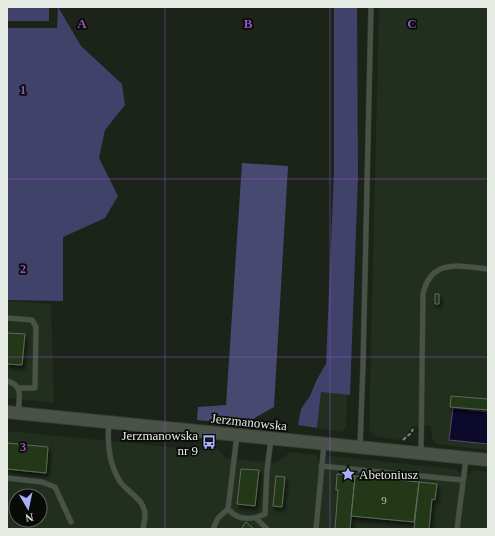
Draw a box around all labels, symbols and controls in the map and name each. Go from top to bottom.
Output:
text: A [77,16,87,31]
text: B [244,16,253,31]
text: C [407,16,417,31]
text: 1 [20,82,26,97]
text: 2 [20,261,26,276]
street label: Jerzmanowska [210,411,288,433]
place label: Jerzmanowska nr 9 [121,428,198,458]
bus stop icon: Jerzmanowska nr 9 [201,434,217,450]
text: 3 [20,439,27,454]
place icon: Abetoniusz [340,466,356,482]
place label: Abetoniusz [359,467,418,482]
north arrow [8,488,48,528]
house number: 9 [381,494,387,506]
text: N [25,511,34,524]

